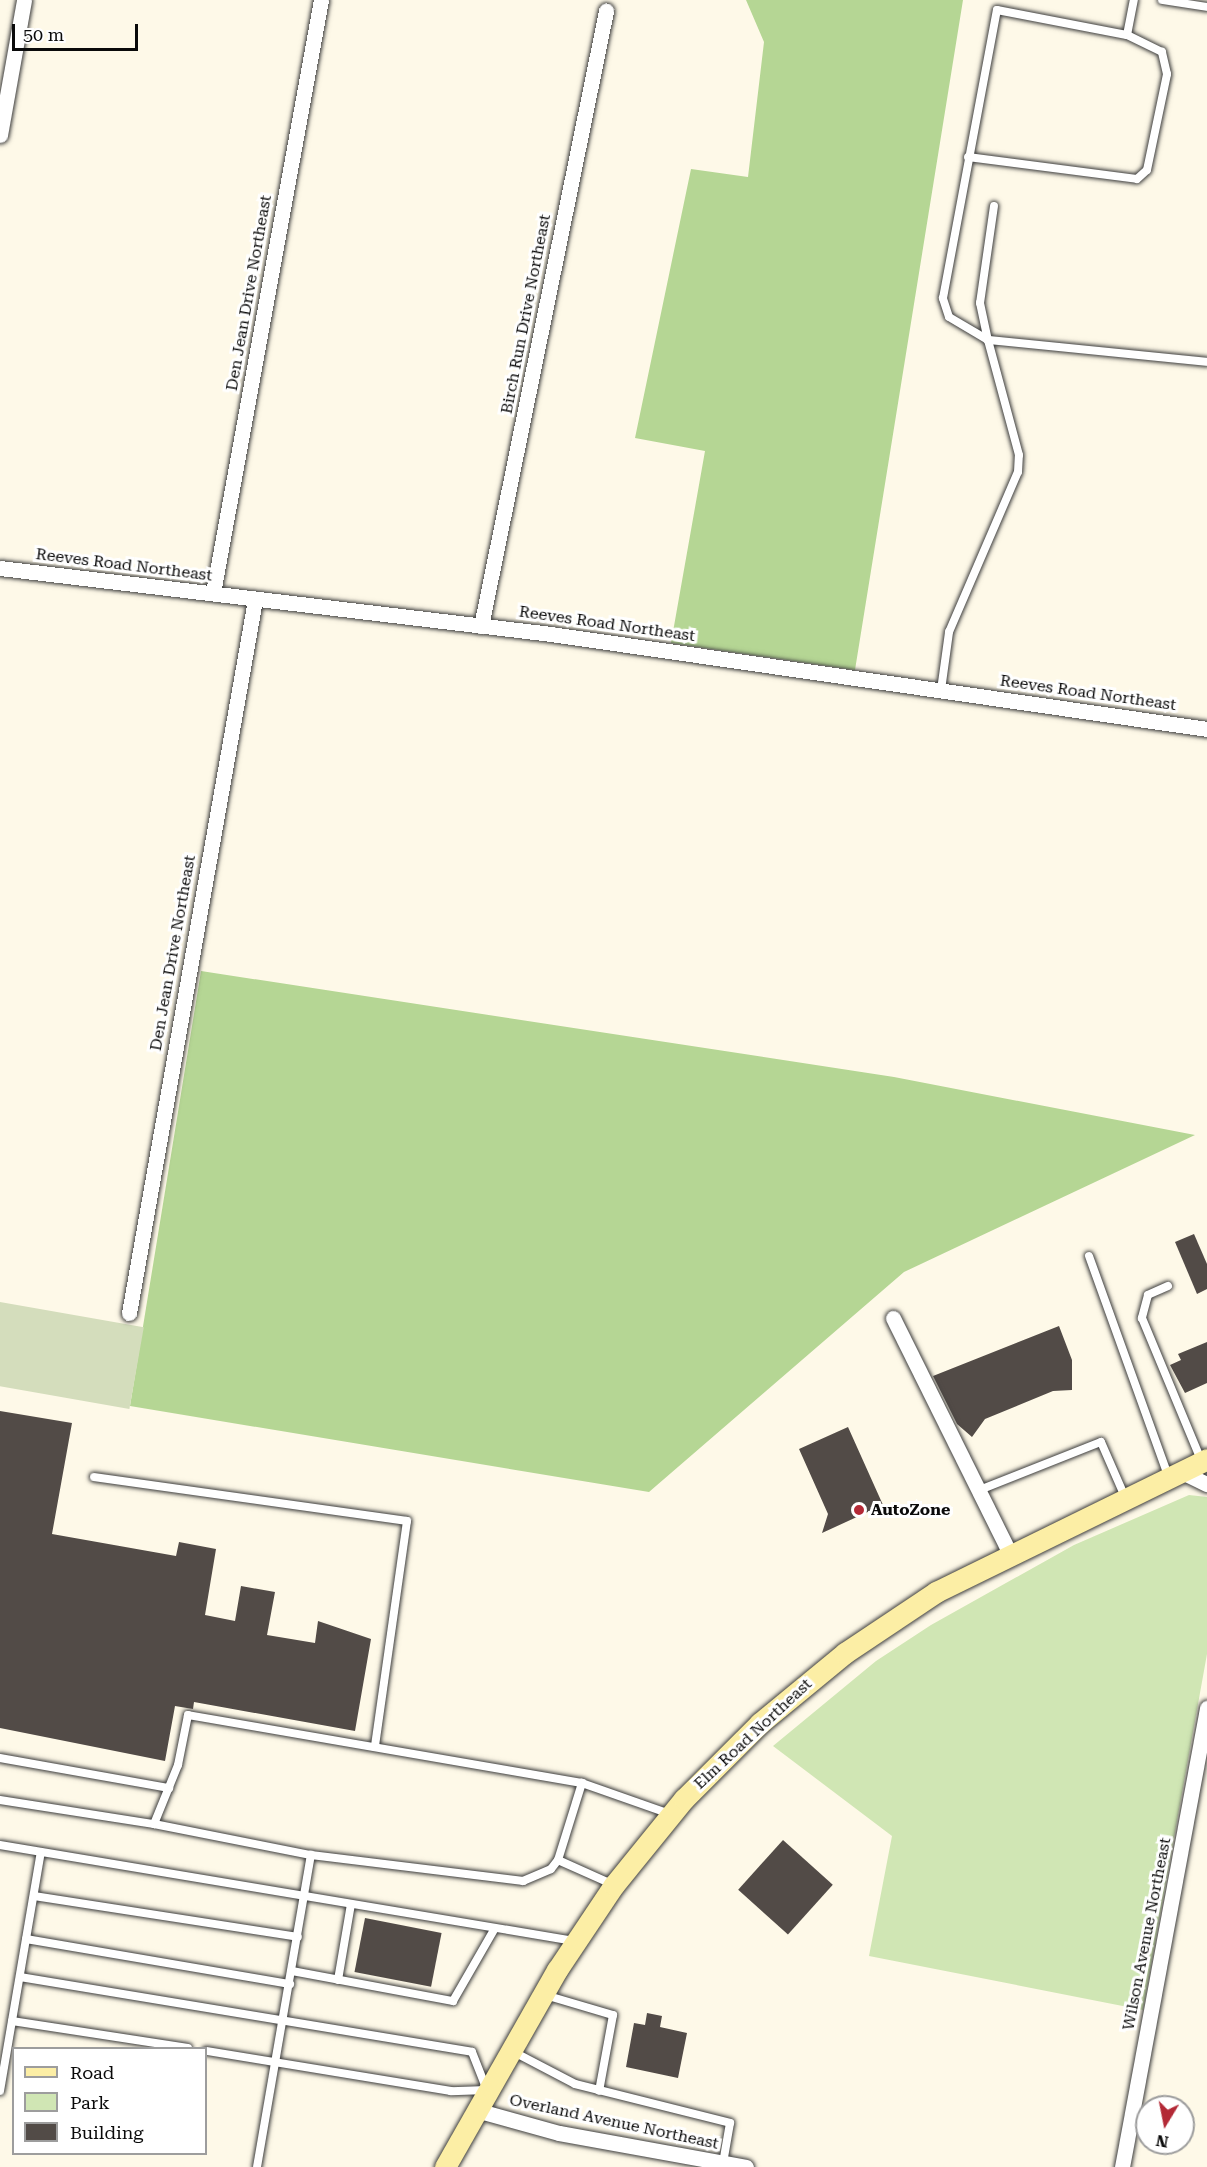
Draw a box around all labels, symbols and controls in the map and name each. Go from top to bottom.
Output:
scale bar [15,12,141,50]
text: 50 m [23,24,64,45]
street label: Den Jean Drive Northeast [222,194,276,392]
street label: Birch Run Drive Northeast [497,213,555,415]
street label: Reeves Road Northeast [35,545,213,585]
street label: Reeves Road Northeast [518,602,696,646]
street label: Reeves Road Northeast [999,671,1177,715]
street label: Den Jean Drive Northeast [146,854,200,1052]
place label: AutoZone [871,1500,950,1520]
marker: AutoZone [852,1503,866,1517]
street label: Elm Road Northeast [690,1675,816,1793]
street label: Wilson Avenue Northeast [1119,1836,1175,2032]
legend [12,2047,207,2155]
text: Road [70,2062,114,2083]
street label: Overland Avenue Northeast [508,2090,720,2154]
text: Park [70,2092,110,2113]
north arrow [1135,2095,1195,2155]
text: Building [70,2122,144,2143]
text: N [1154,2131,1170,2152]

